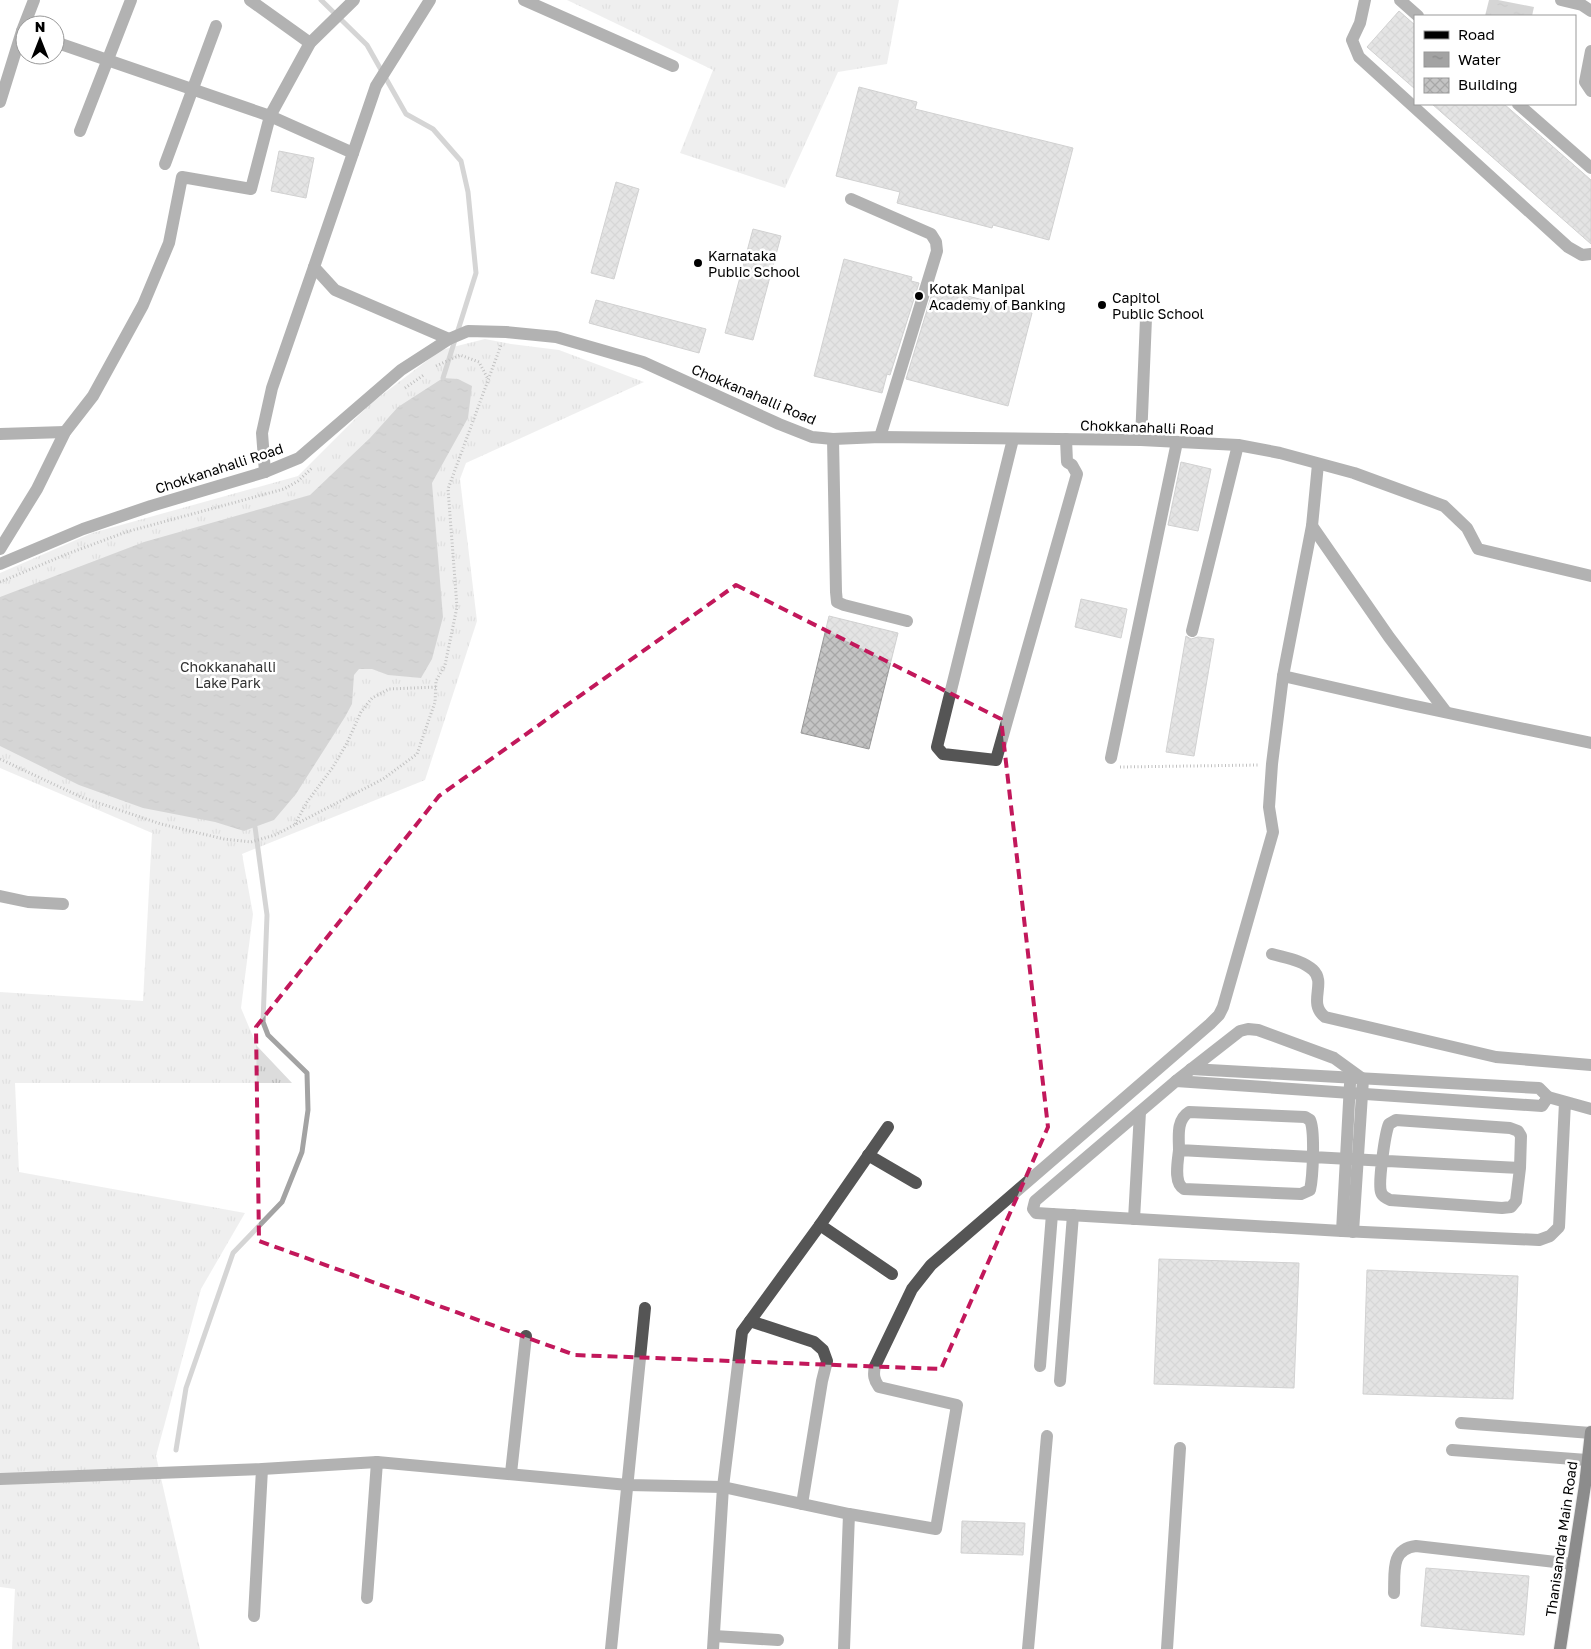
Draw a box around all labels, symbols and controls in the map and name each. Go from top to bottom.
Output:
north arrow [15,15,65,65]
legend [1414,15,1576,105]
text: N [35,18,45,35]
text: Road [1458,25,1495,43]
text: Water [1458,50,1501,68]
text: Building [1458,75,1518,93]
place label: Karnataka Public School [708,247,800,280]
marker: Karnataka Public School [692,257,704,269]
place label: Kotak Manipal Academy of Banking [929,280,1066,313]
place label: Capitol Public School [1112,289,1204,322]
marker: Kotak Manipal Academy of Banking [913,290,925,302]
marker: Capitol Public School [1096,299,1108,311]
street label: Chokkanahalli Road [689,360,819,428]
street label: Chokkanahalli Road [1080,416,1214,438]
street label: Chokkanahalli Road [153,439,285,497]
park label: Chokkanahalli Lake Park [180,658,276,691]
street label: Thanisandra Main Road [1542,1460,1580,1618]

